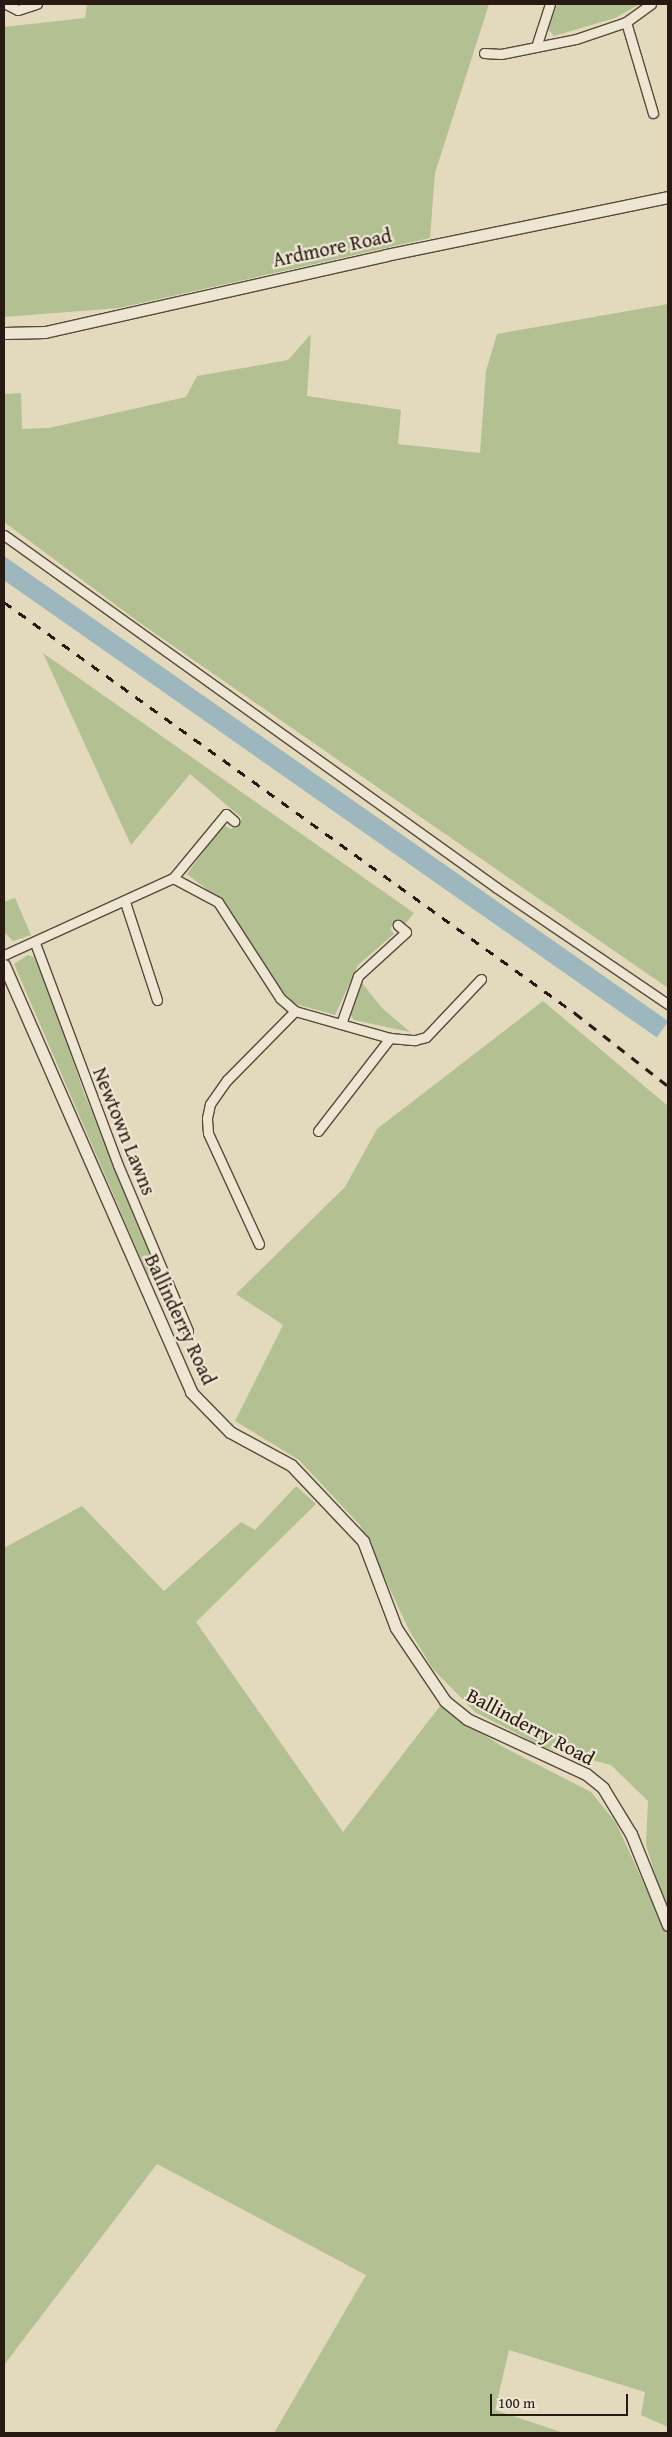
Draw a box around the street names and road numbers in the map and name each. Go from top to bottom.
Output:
street label: Ardmore Road [270,223,394,271]
street label: Newtown Lawns [88,1064,162,1198]
street label: Ballinderry Road [140,1250,222,1388]
street label: Ballinderry Road [463,1682,599,1770]

